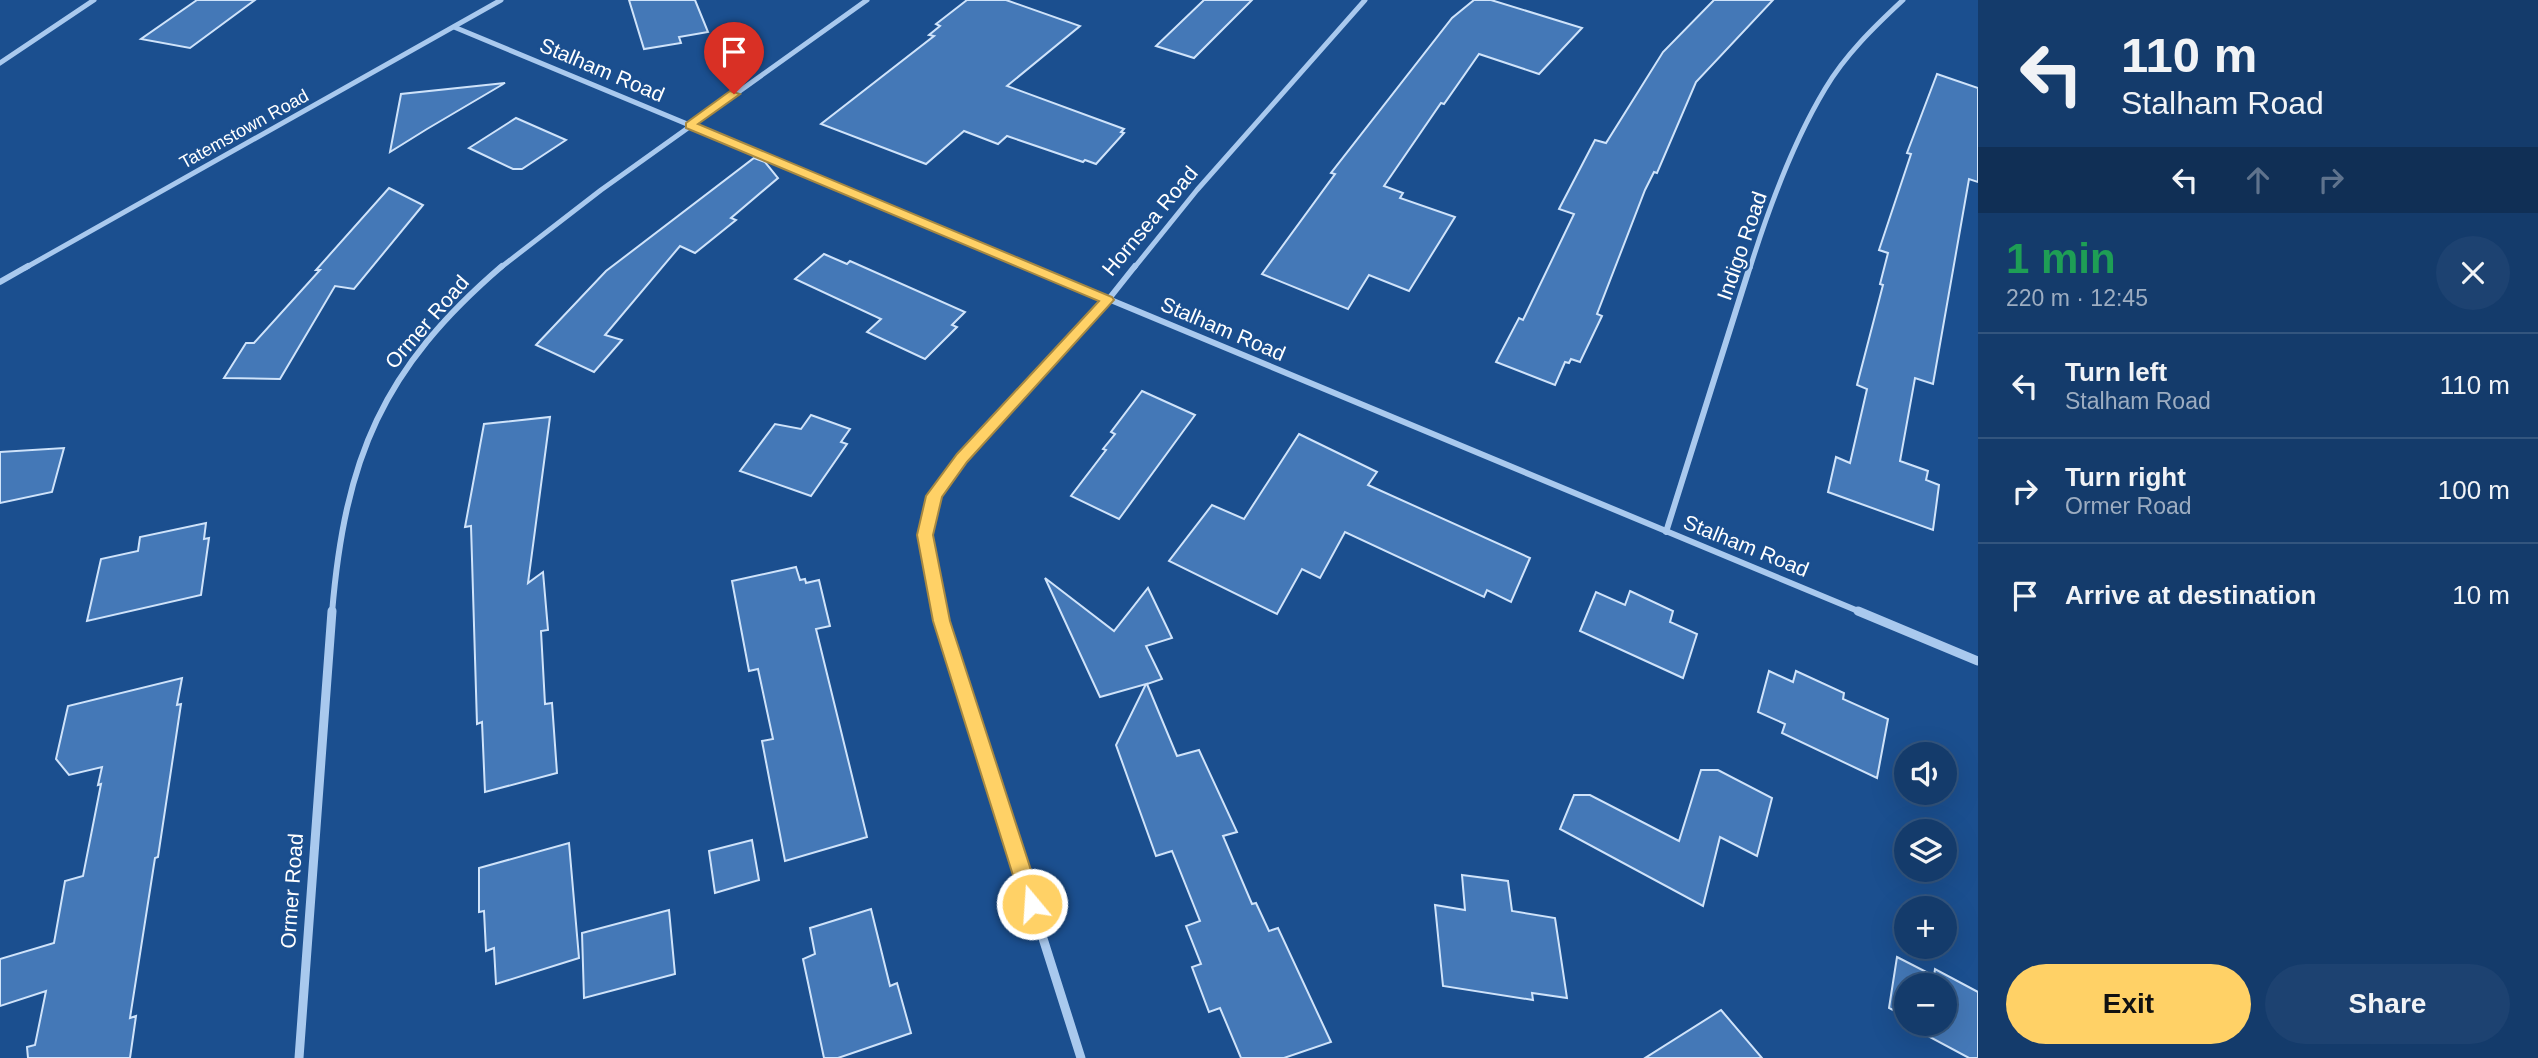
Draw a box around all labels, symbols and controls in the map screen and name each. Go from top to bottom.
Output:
pin [704,22,764,94]
icon: left [2006,28,2097,119]
text: 110 m [2121,28,2257,82]
street label: Stalham Road [536,33,668,106]
icon: arrive [715,33,753,71]
street label: Tatemstown Road [176,85,312,173]
text: Stalham Road [2121,85,2324,121]
street label: Hornsea Road [1097,161,1202,280]
icon: left [2166,161,2204,199]
icon: ahead [2239,161,2277,199]
icon: right [2312,161,2350,199]
street label: Indigo Road [1712,189,1771,303]
text: 1 min [2006,235,2116,282]
button: close [2436,236,2510,310]
street label: Ormer Road [380,271,473,373]
text: 220 m · 12:45 [2006,285,2148,311]
street label: Stalham Road [1157,292,1289,365]
text: Turn left [2065,357,2167,387]
icon: left [2006,367,2044,405]
text: 110 m [2440,370,2510,400]
text: Stalham Road [2065,388,2211,414]
text: Turn right [2065,462,2186,492]
icon: right [2006,472,2044,510]
text: 100 m [2438,475,2510,505]
text: Ormer Road [2065,493,2192,519]
street label: Stalham Road [1680,510,1812,581]
icon: arrive [2006,577,2044,615]
text: Arrive at destination [2065,580,2316,610]
text: 10 m [2452,580,2510,610]
map controls [1894,742,1957,1036]
button: sound [1894,742,1957,805]
button: layers [1894,819,1957,882]
street label: Ormer Road [276,833,307,949]
position arrow [995,867,1069,941]
button: + [1894,896,1957,959]
button: Exit [2006,964,2251,1044]
button: Share [2265,964,2510,1044]
button: − [1894,973,1957,1036]

